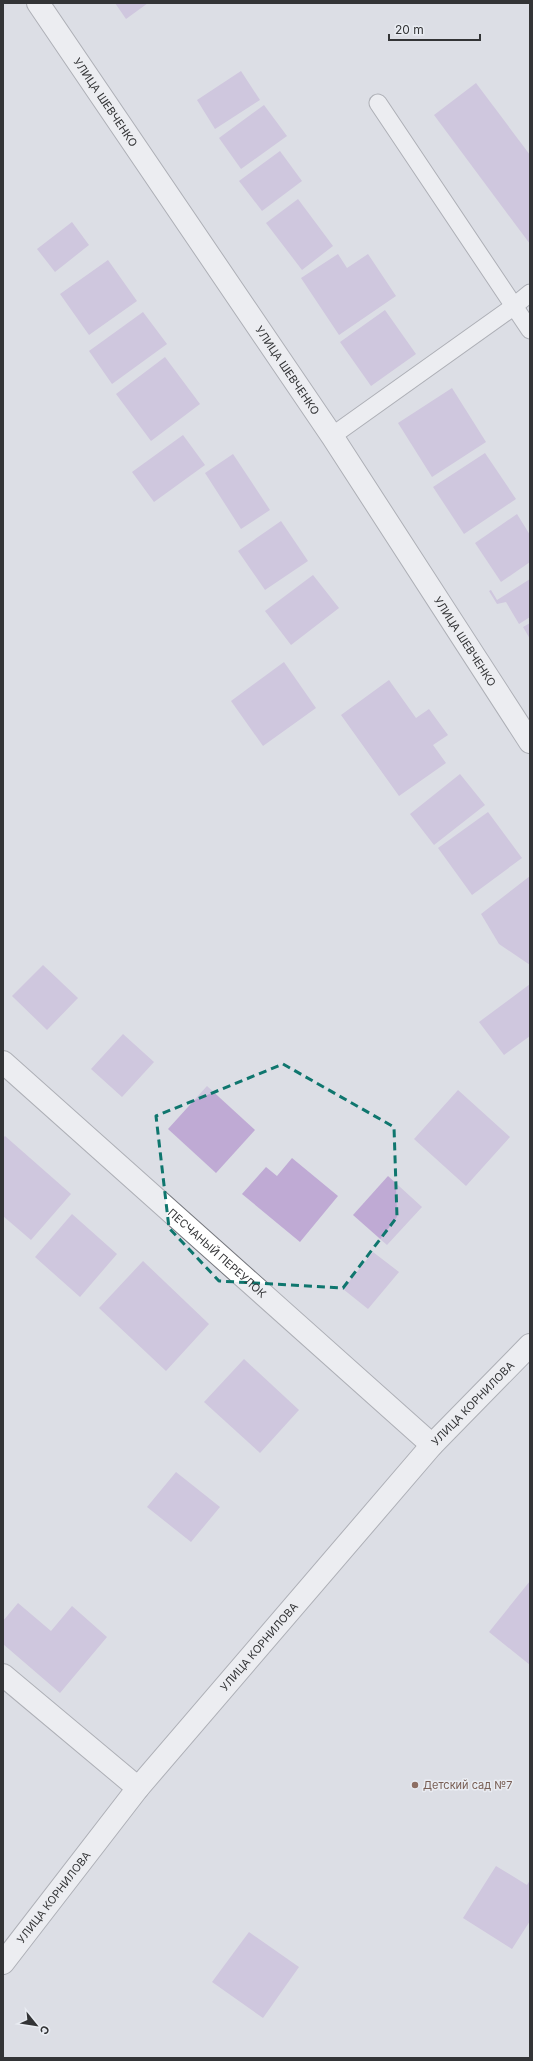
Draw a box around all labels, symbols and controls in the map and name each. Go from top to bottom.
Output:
scale bar [389,16,480,42]
text: 20 m [395,22,424,37]
street label: УЛИЦА ШЕВЧЕНКО [70,55,141,149]
street label: УЛИЦА ШЕВЧЕНКО [252,323,323,417]
street label: УЛИЦА ШЕВЧЕНКО [431,594,499,689]
street label: ПЕСЧАНЫЙ ПЕРЕУЛОК [165,1206,270,1301]
street label: УЛИЦА КОРНИЛОВА [428,1358,517,1448]
street label: УЛИЦА КОРНИЛОВА [217,1599,301,1694]
place label: Детский сад №7 [423,1778,513,1792]
marker: Детский сад №7 [410,1780,420,1790]
street label: УЛИЦА КОРНИЛОВА [14,1848,94,1946]
north arrow [16,2005,56,2045]
text: С [37,2023,53,2037]

